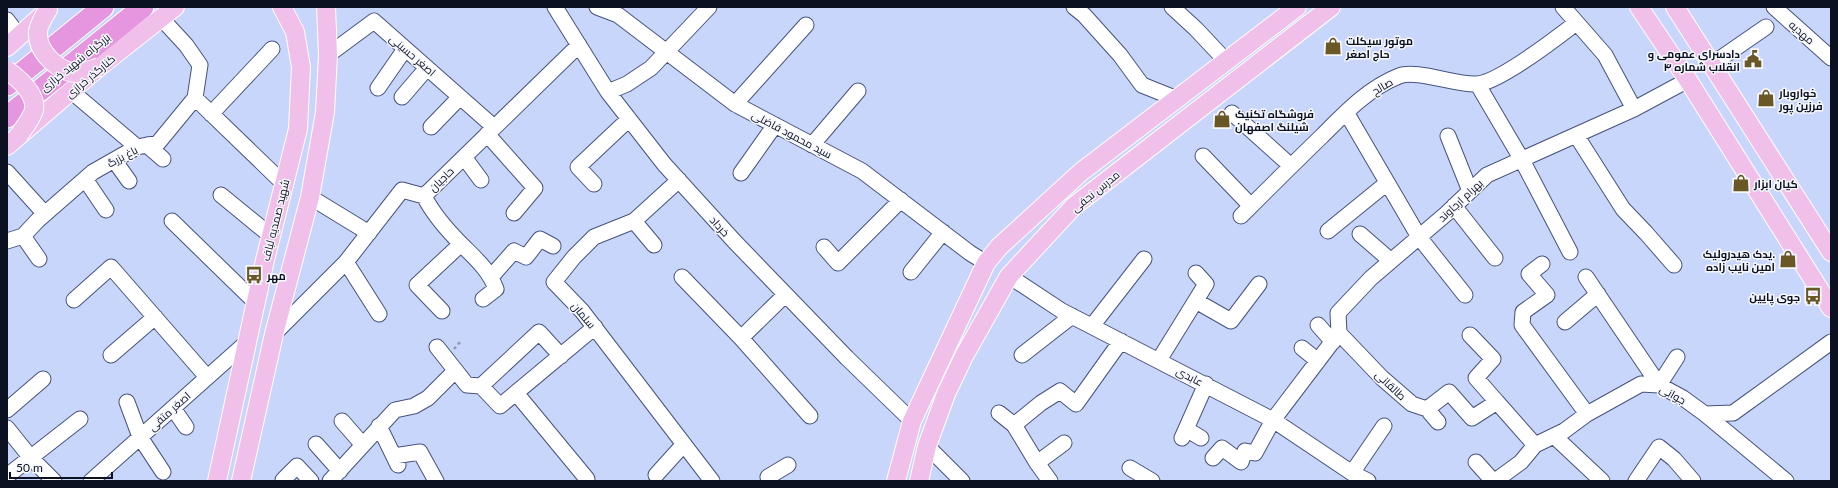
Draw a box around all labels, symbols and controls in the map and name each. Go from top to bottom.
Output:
street label: مهدیه [1786,17,1817,47]
street label: بزرگراه شهید خرازی [38,30,113,95]
street label: اصغر حسینی [387,31,439,79]
place label: موتور سیکلت حاج اصغر [1345,34,1413,62]
shop icon: موتور سیکلت حاج اصغر [1323,36,1343,56]
place label: دادسرای عمومی و انقلاب شماره ۴ [1648,47,1740,74]
public building icon: دادسرای عمومی و انقلاب شماره ۴ [1743,49,1763,69]
street label: کنارگذر خرازی [63,52,118,101]
street label: صالح [1369,75,1396,99]
place label: خواروبار فرزین پور [1778,86,1823,115]
shop icon: خواروبار فرزین پور [1756,88,1776,108]
street label: سید محمود فاضلی [749,107,834,161]
place label: فروشگاه تکنیک شیلنگ اصفهان [1235,107,1314,135]
shop icon: فروشگاه تکنیک شیلنگ اصفهان [1212,109,1232,129]
street label: باغ بزرگ [104,143,141,171]
street label: حاجیان [426,164,457,195]
street label: مدرس نجفی [1068,168,1122,215]
shop icon: کیان ابزار [1731,173,1751,193]
street label: بهرام ارجاوند [1435,176,1486,225]
place label: کیان ابزار [1753,177,1798,191]
street label: شهید صمدیه لباف [259,178,292,262]
street label: خرداد [707,213,733,240]
place label: یدک هیدرولیک. امین نایب زاده [1703,247,1775,274]
shop icon: یدک هیدرولیک. امین نایب زاده [1778,249,1798,269]
bus stop icon: مهر [244,265,264,285]
place label: مهر [266,269,286,284]
bus stop icon: جوی پایین [1803,286,1823,306]
place label: جوی پایین [1749,290,1800,306]
street label: سلمان [568,299,599,331]
street label: عابدی [1174,364,1206,389]
street label: طالقانی [1372,367,1409,403]
street label: جوانی [1657,382,1688,407]
street label: اصغر متقی [145,389,193,434]
scale bar [10,454,112,480]
text: 50 m [16,460,43,475]

